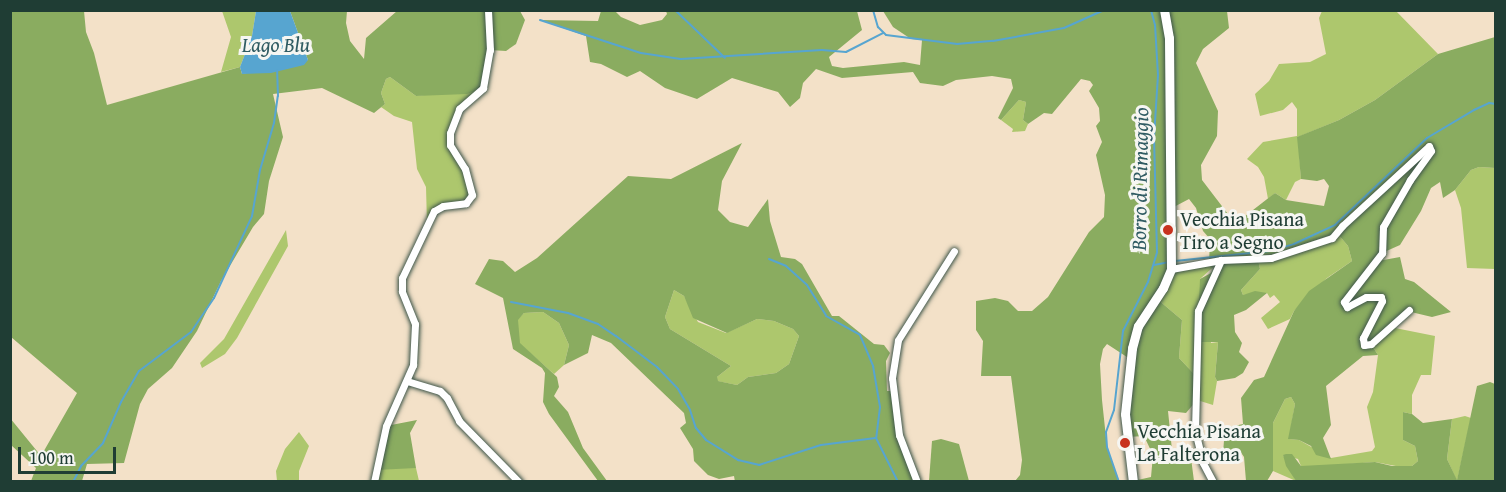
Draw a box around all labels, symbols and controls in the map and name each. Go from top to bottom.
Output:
water label: Lago Blu [242,32,310,58]
water label: Borro di Rimaggio [1126,107,1154,251]
place label: Vecchia Pisana Tiro a Segno [1180,207,1304,254]
marker: Vecchia Pisana Tiro a Segno [1161,223,1175,237]
place label: Vecchia Pisana La Falterona [1137,419,1261,466]
scale bar [21,435,118,473]
marker: Vecchia Pisana La Falterona [1118,436,1132,450]
text: 100 m [29,444,74,471]

